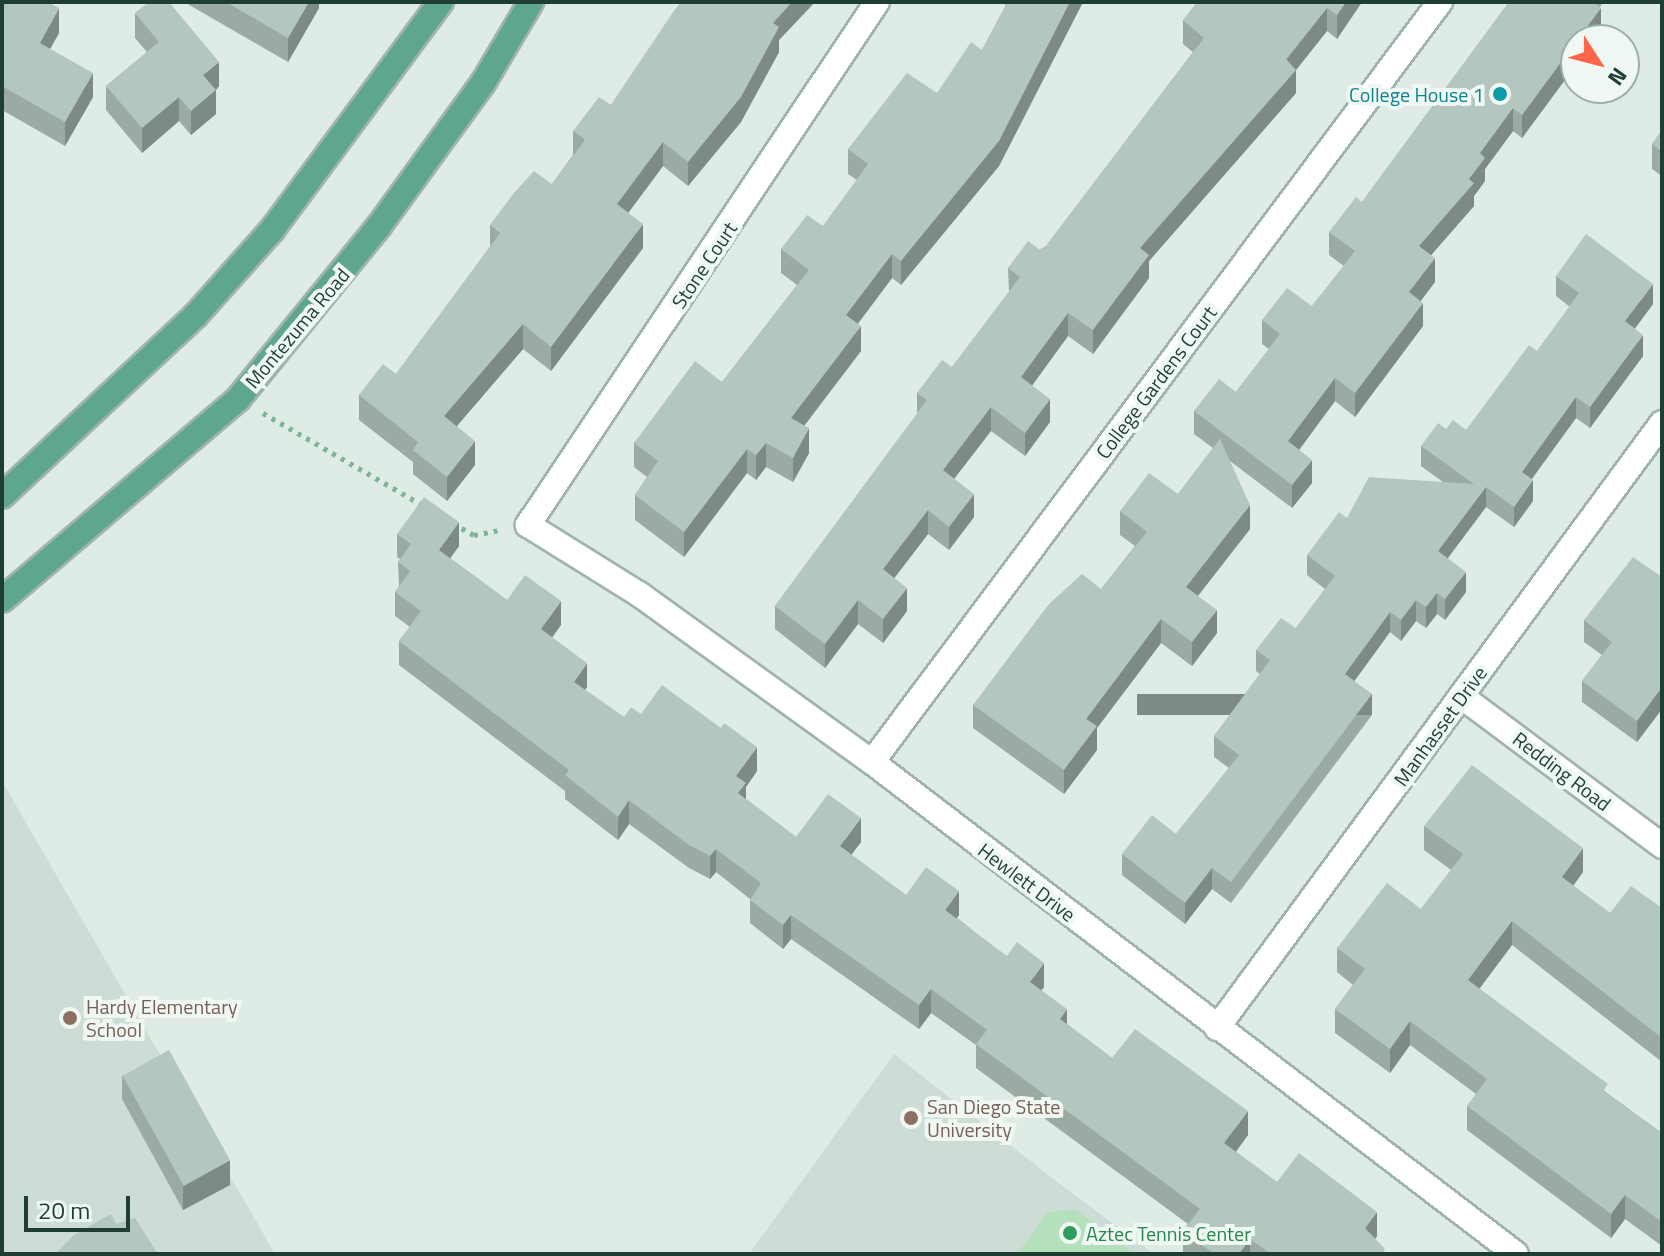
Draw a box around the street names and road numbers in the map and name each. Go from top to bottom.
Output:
street label: Stone Court [666,217,742,313]
street label: Montezuma Road [240,263,354,393]
street label: College Gardens Court [1091,301,1221,463]
street label: Manhasset Drive [1389,661,1491,791]
street label: Redding Road [1508,726,1616,816]
street label: Hewlett Drive [974,838,1080,926]

